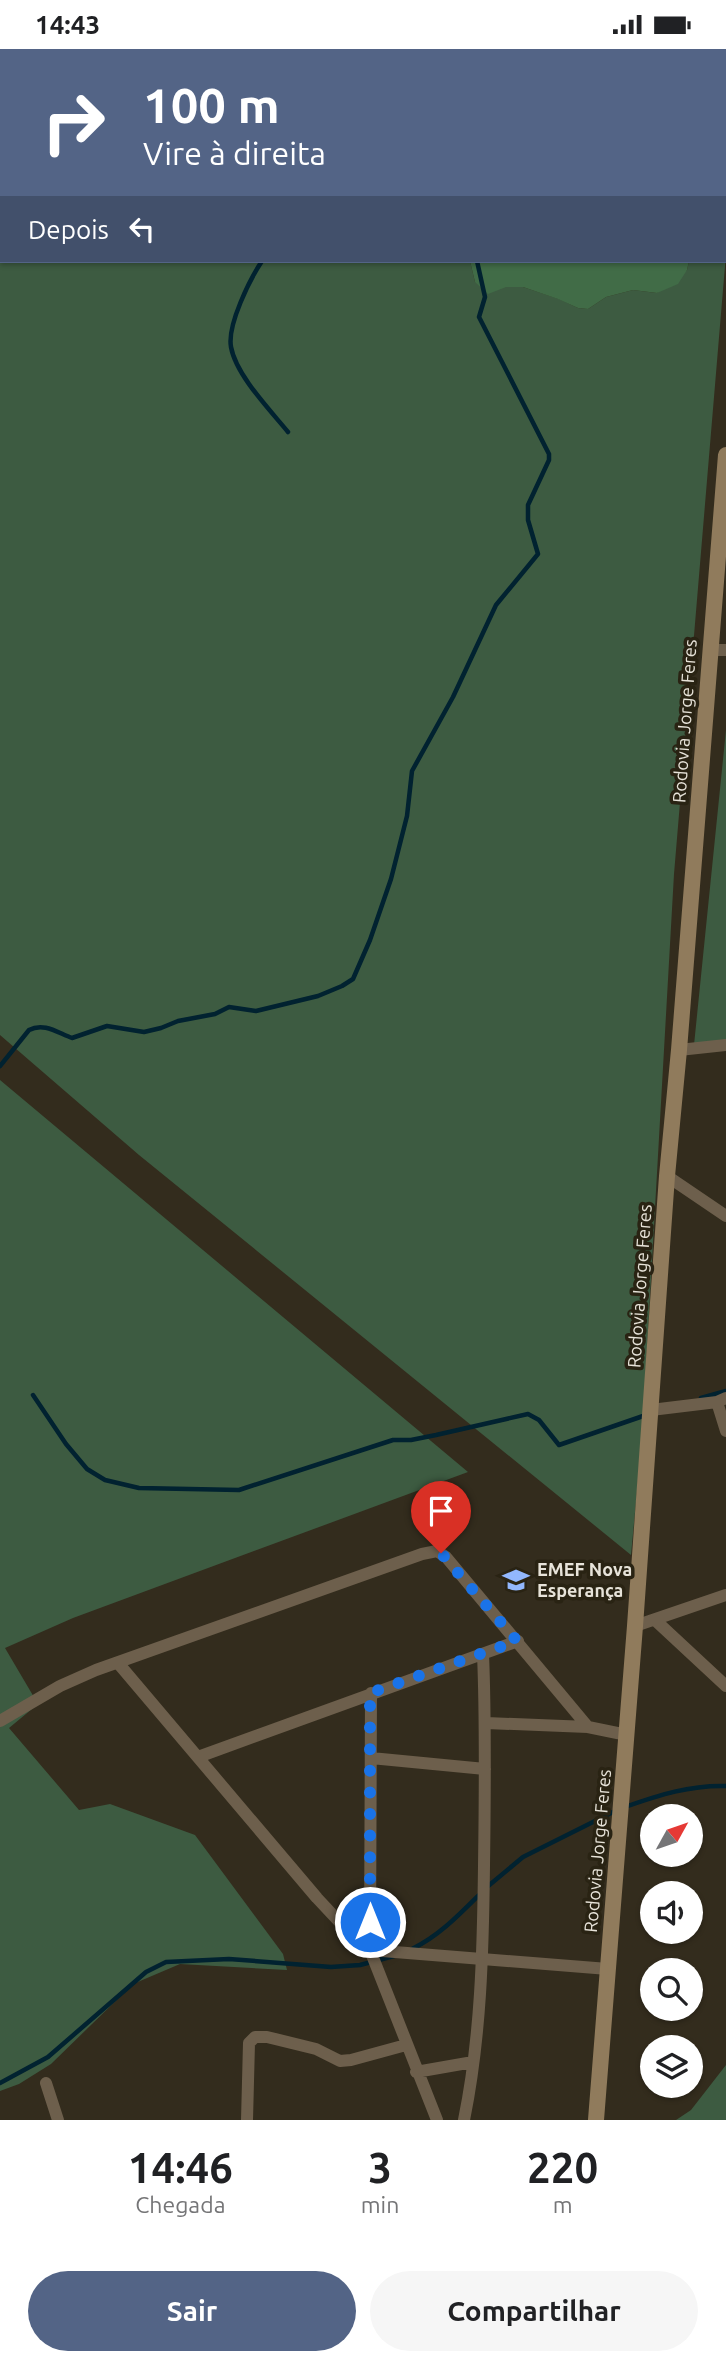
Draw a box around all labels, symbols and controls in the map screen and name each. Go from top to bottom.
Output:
text: 14:43 [35,10,100,39]
icon: right [28,77,119,168]
text: 100 m [143,77,280,132]
text: Vire à direita [143,135,326,171]
icon: left [123,210,161,248]
text: Depois [28,215,109,244]
street label: Rodovia Jorge Feres [668,638,700,803]
street label: Rodovia Jorge Feres [623,1203,655,1368]
pin [411,1481,471,1553]
icon: arrive [422,1492,460,1530]
place label: EMEF Nova Esperança [537,1559,632,1601]
school or university icon: EMEF Nova Esperança [501,1565,531,1595]
street label: Rodovia Jorge Feres [580,1768,614,1933]
north arrow [640,1804,704,1867]
map controls [640,1804,703,2098]
button: sound [640,1881,703,1944]
position arrow [333,1885,407,1959]
button: search [640,1958,703,2021]
button: layers [640,2035,703,2098]
text: 14:46 [128,2144,233,2191]
text: 3 [368,2144,392,2191]
text: 220 [527,2144,598,2191]
text: Chegada [135,2192,225,2217]
text: min [361,2192,399,2217]
text: m [553,2192,573,2217]
button: Sair [28,2271,356,2351]
button: Compartilhar [370,2271,698,2351]

